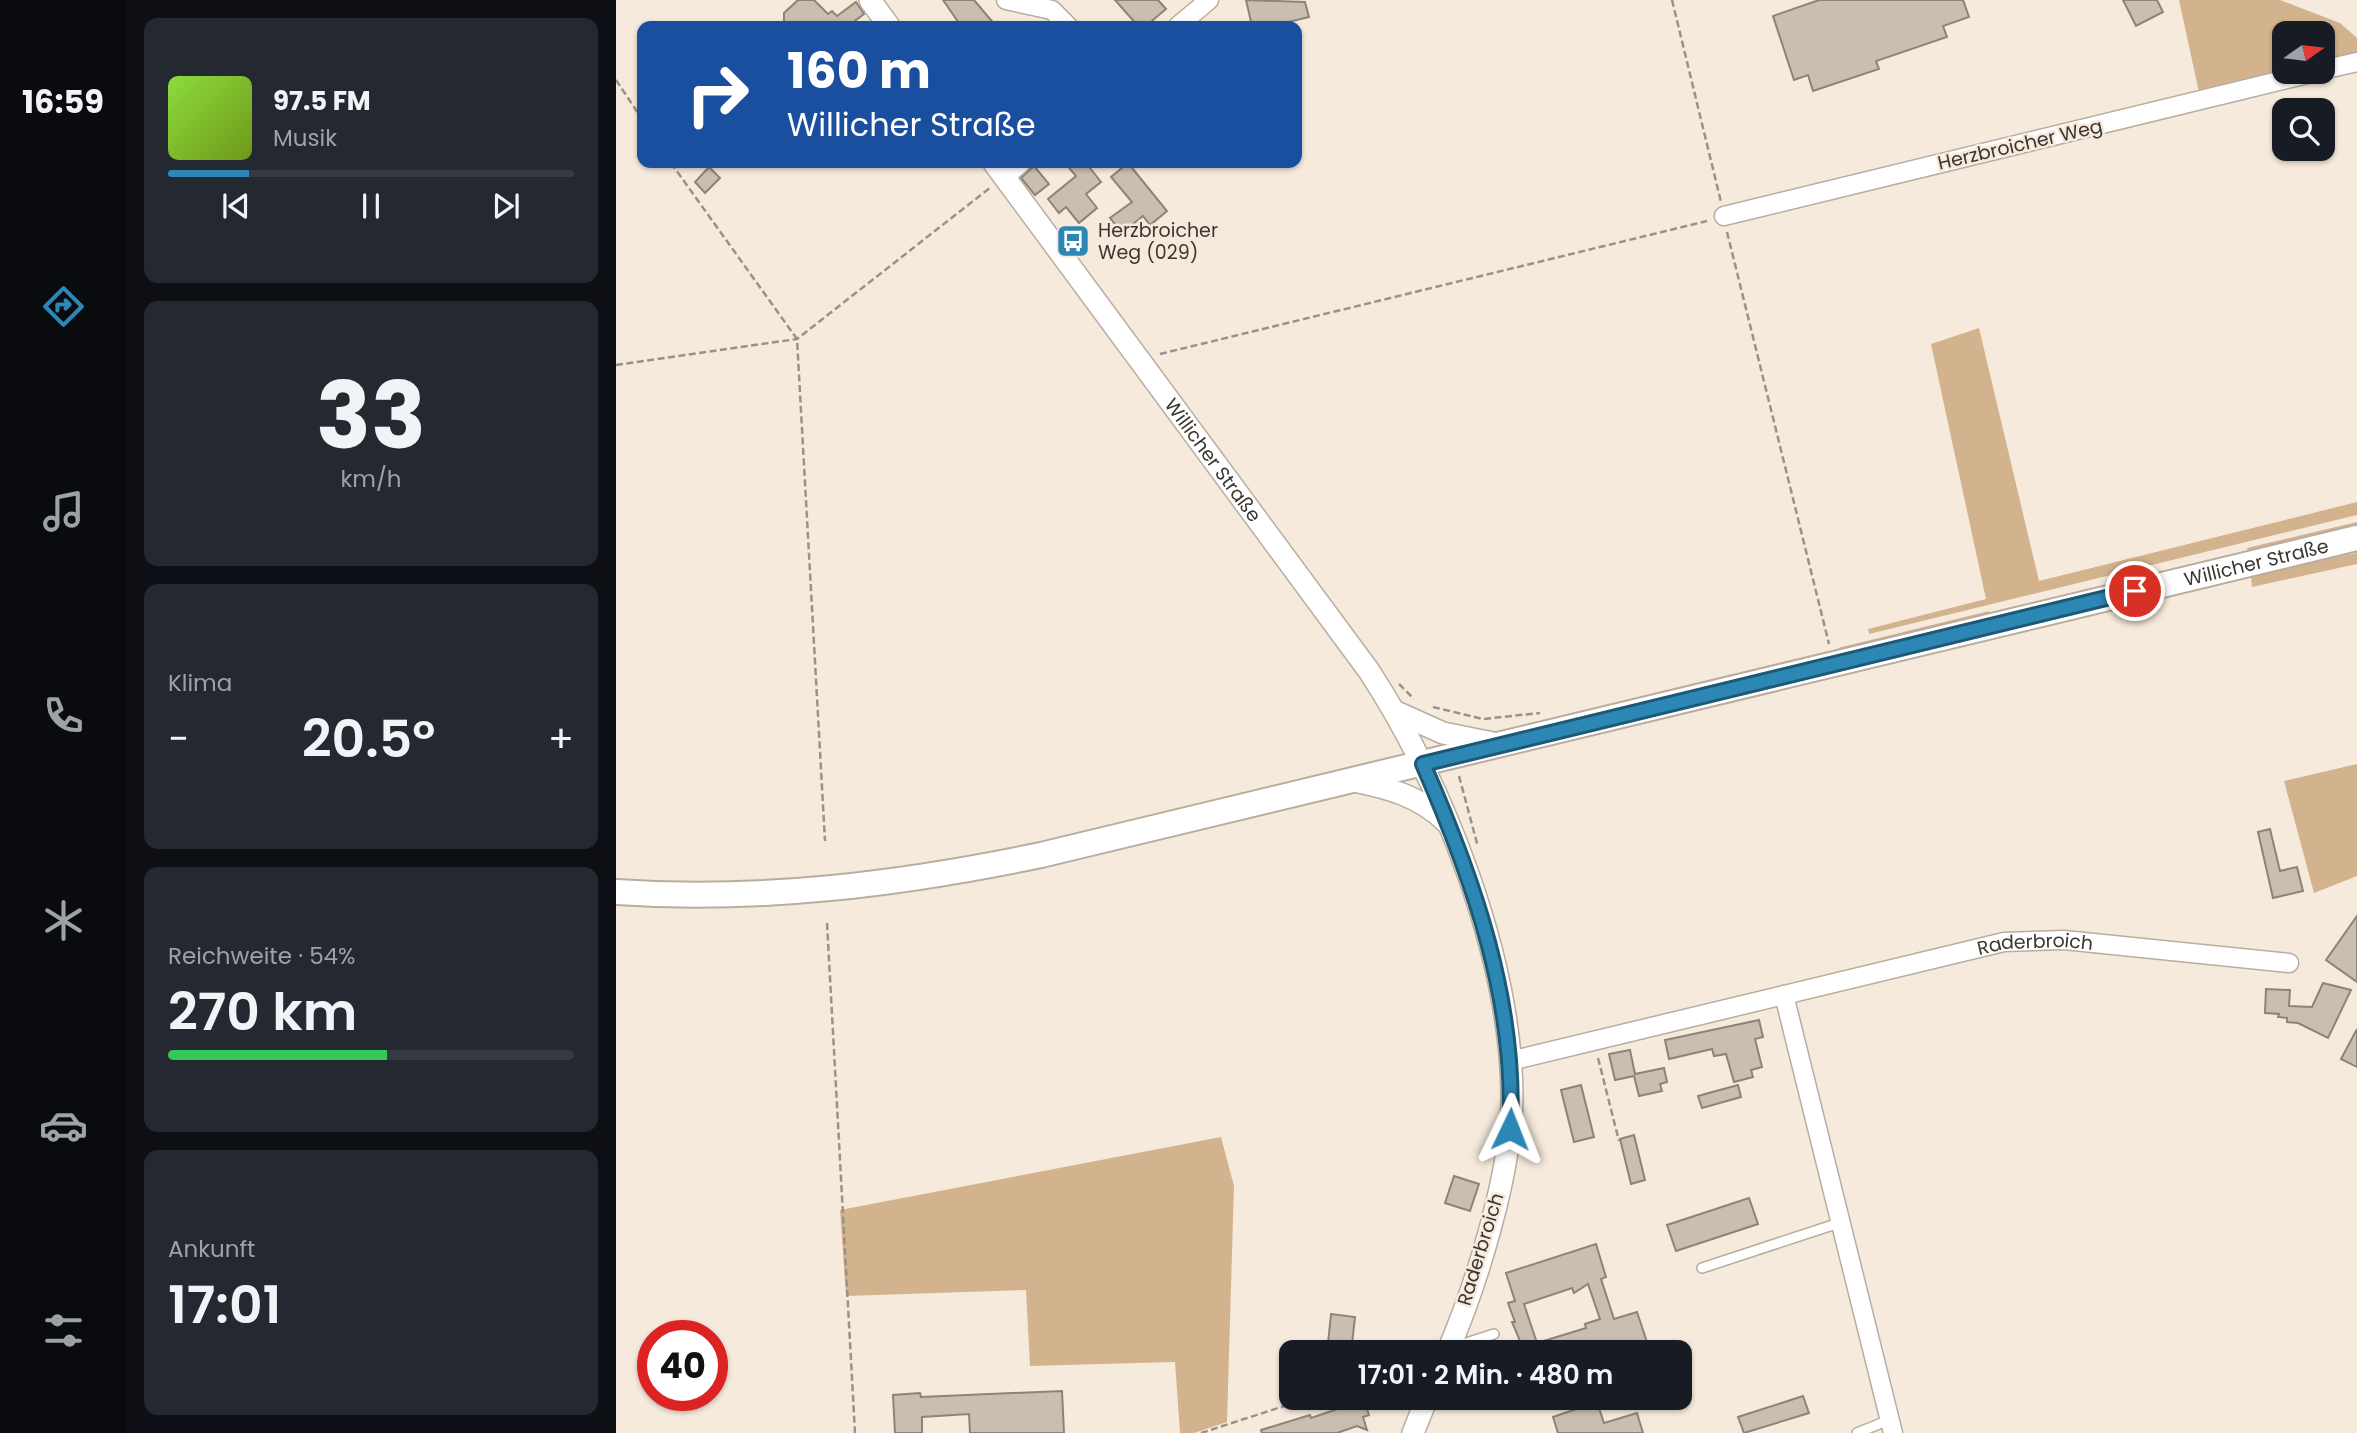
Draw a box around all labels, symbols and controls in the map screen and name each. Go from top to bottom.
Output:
north arrow [2272,21,2334,84]
map controls [2272,21,2335,161]
text: 160 m [787,37,931,105]
icon: right [672,49,763,140]
text: 16:59 [22,79,104,124]
text: 97.5 FM [273,83,371,119]
button: search [2272,98,2335,161]
text: Willicher Straße [787,102,1036,147]
street label: Herzbroicher Weg [1935,112,2105,177]
text: Musik [273,122,337,154]
icon: previous [217,187,255,225]
icon: pause [352,187,390,225]
icon: next [487,187,525,225]
place label: Herzbroicher Weg (029) [1098,217,1218,266]
bus stop icon: Herzbroicher Weg (029) [1054,222,1092,260]
icon: directions [39,282,88,331]
text: 33 [316,352,426,480]
street label: Willicher Straße [1158,393,1267,528]
text: km/h [340,463,402,495]
icon: music [39,487,88,536]
street label: Willicher Straße [2181,532,2331,593]
pin [2105,561,2165,621]
icon: arrive [2116,572,2154,610]
text: Klima [168,667,232,699]
icon: phone [39,691,88,740]
text: 20.5° [302,702,435,775]
text: − [168,712,189,765]
text: + [548,712,574,765]
icon: climate [39,896,88,945]
street label: Raderbroich [1974,927,2094,962]
text: Reichweite · 54% [168,940,356,972]
text: 270 km [168,975,357,1048]
position arrow [1473,1092,1547,1166]
icon: car [39,1101,88,1150]
street label: Raderbroich [1451,1189,1510,1309]
text: Ankunft [168,1233,255,1265]
text: 17:01 [168,1268,281,1341]
icon: filters [39,1306,88,1355]
speed limit sign: 40 [637,1320,728,1411]
text: 17:01 · 2 Min. · 480 m [1358,1357,1613,1393]

